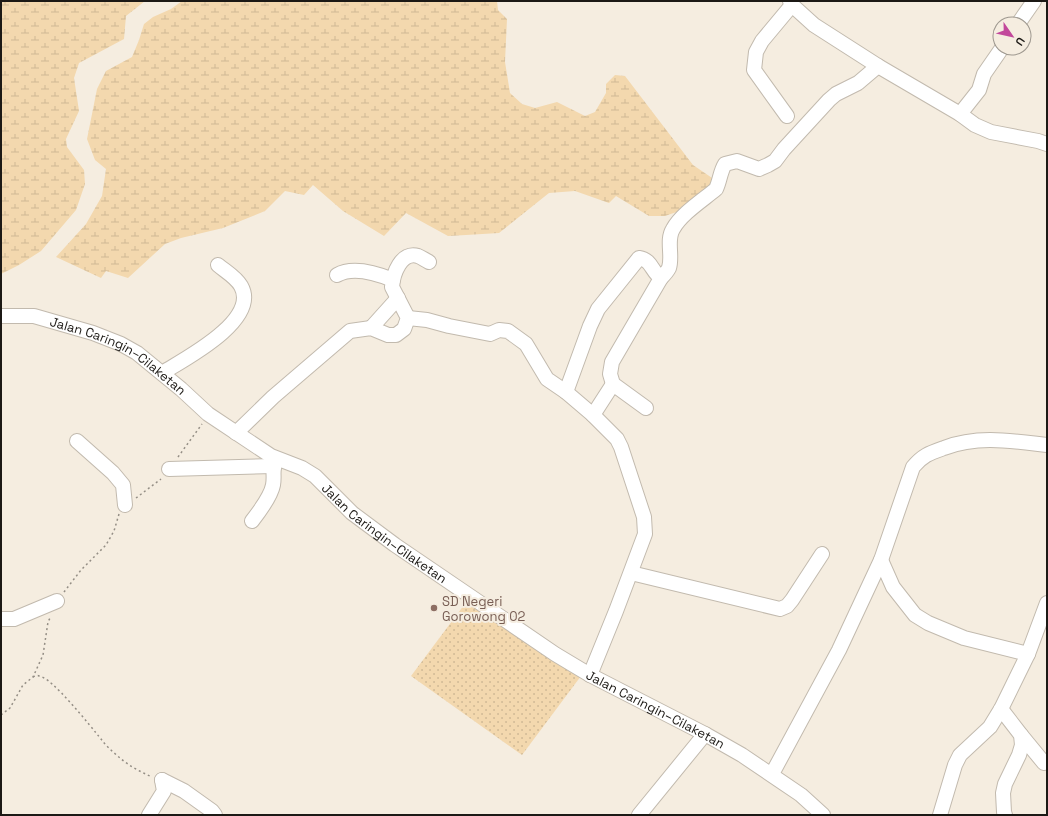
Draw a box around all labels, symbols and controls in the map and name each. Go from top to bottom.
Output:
north arrow [992,16,1032,56]
text: U [1012,35,1028,49]
street label: Jalan Caringin–Cilaketan [48,313,190,399]
street label: Jalan Caringin–Cilaketan [318,480,450,587]
place label: SD Negeri Gorowong 02 [442,593,525,625]
marker: SD Negeri Gorowong 02 [429,603,439,613]
street label: Jalan Caringin–Cilaketan [583,666,728,753]

